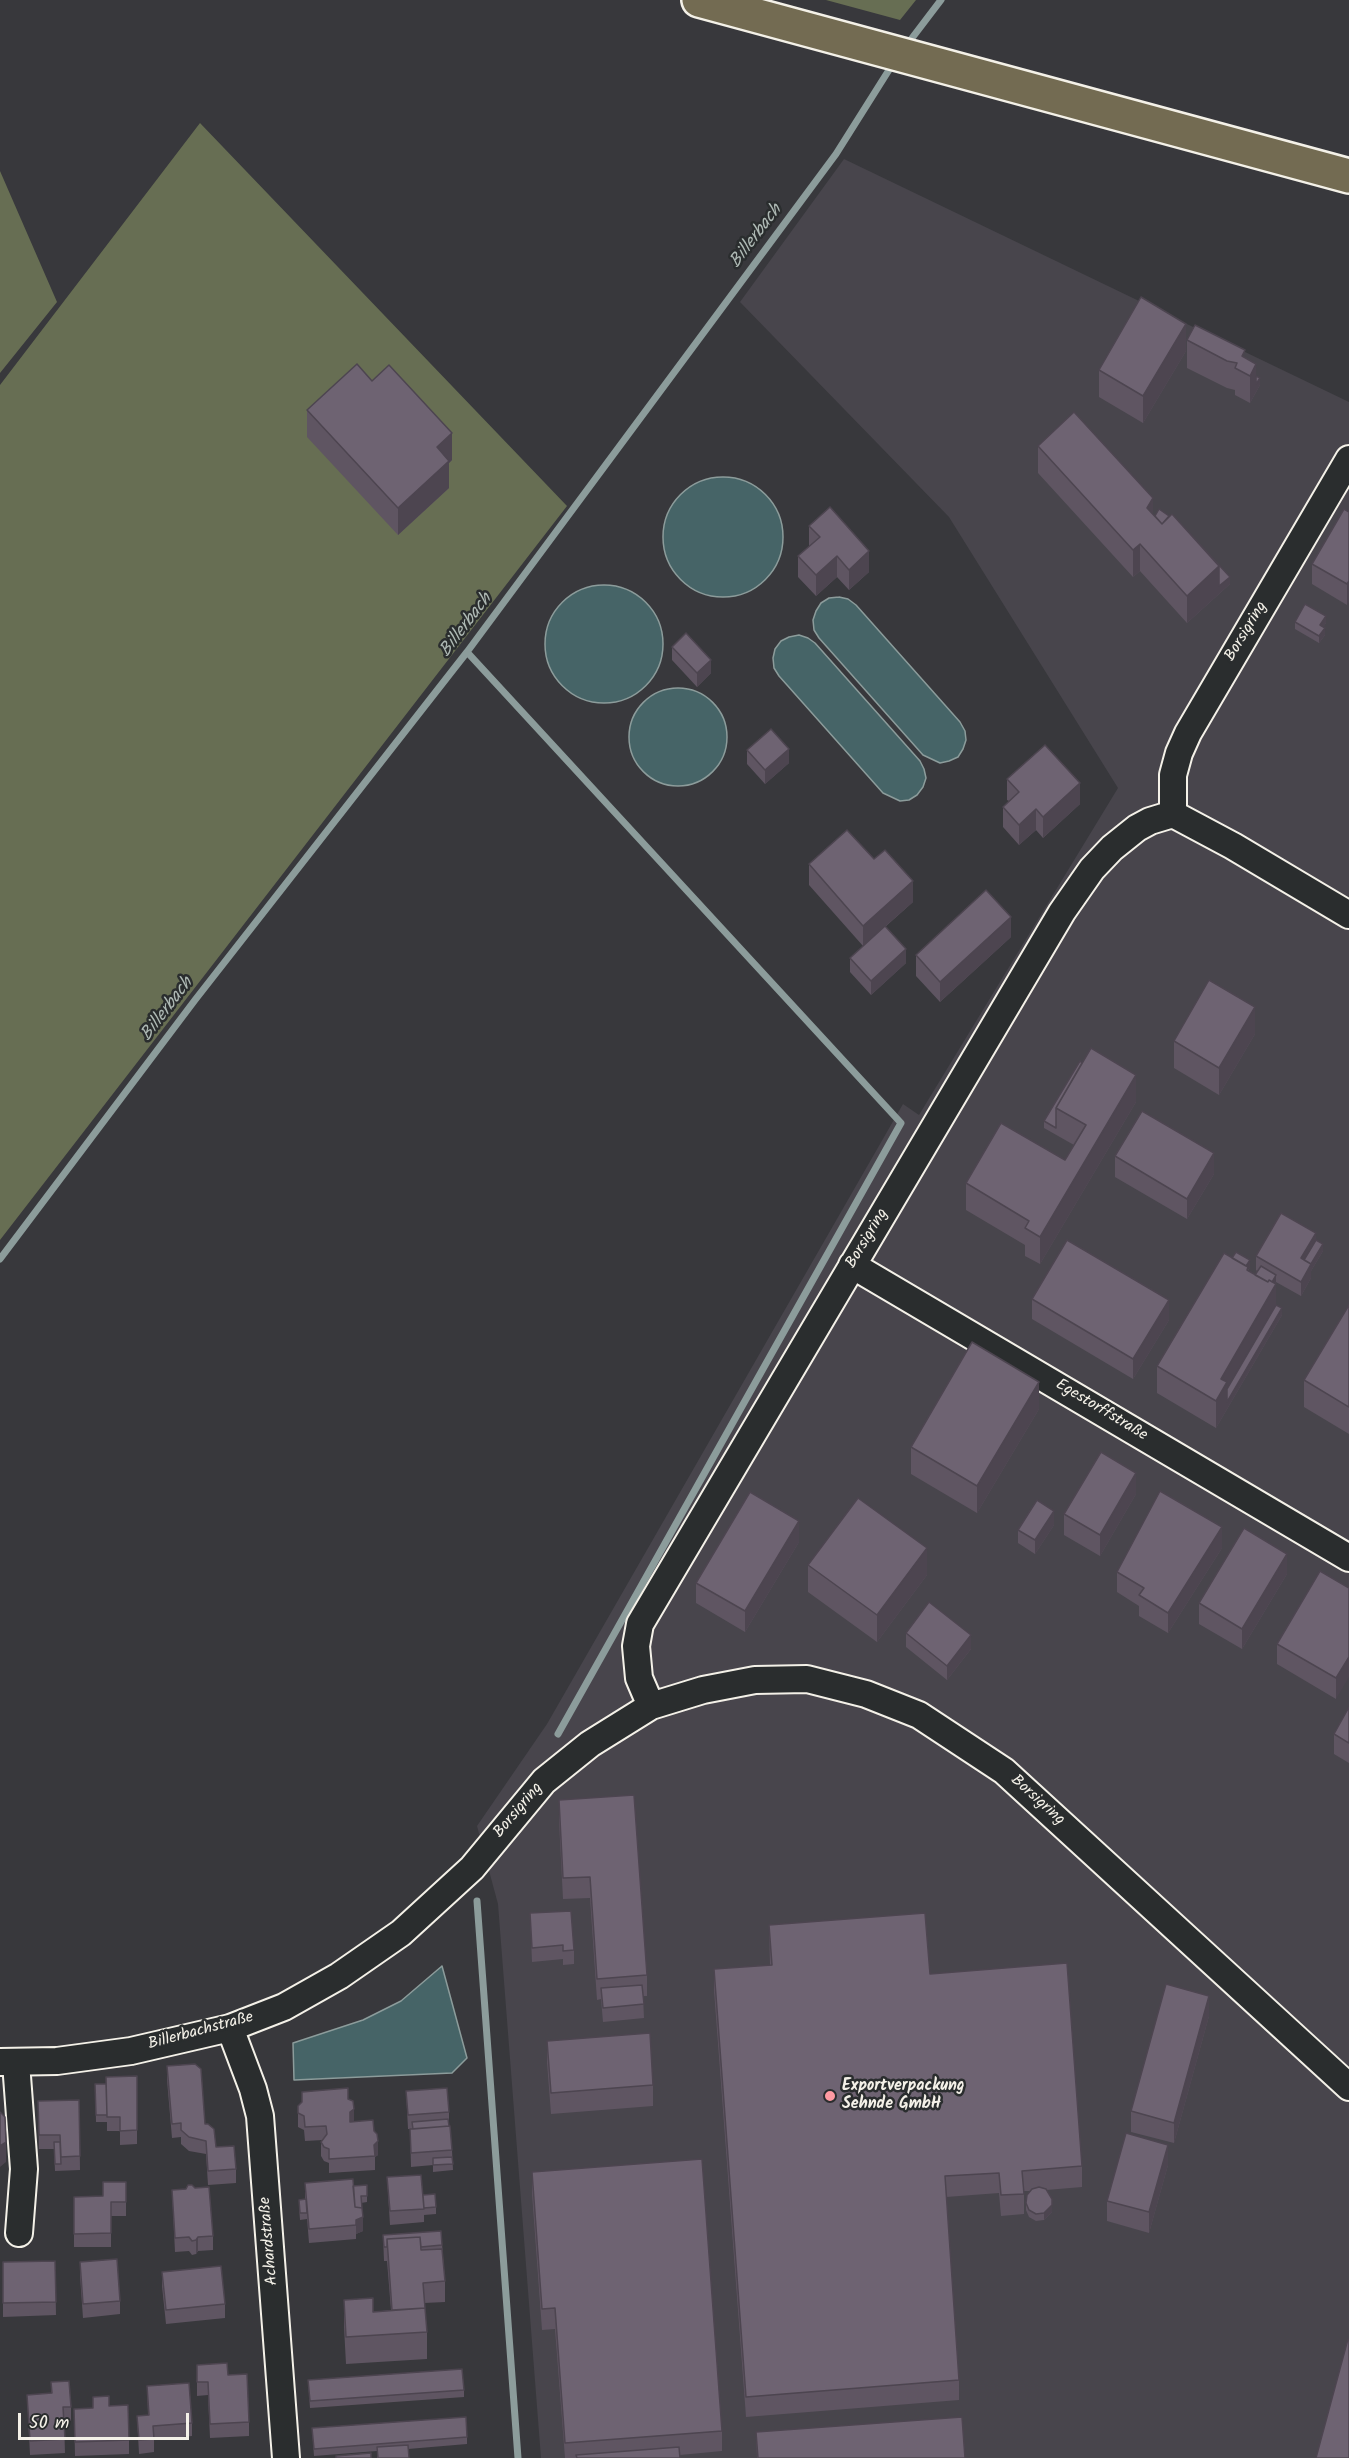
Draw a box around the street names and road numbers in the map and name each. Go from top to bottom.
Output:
street label: Borsigring [1222,599,1272,665]
street label: Borsigring [843,1206,893,1272]
street label: Egestorffstraße [1051,1376,1151,1446]
street label: Borsigring [1006,1772,1068,1830]
street label: Borsigring [490,1779,548,1843]
street label: Billerbachstraße [146,2009,256,2055]
street label: Achardstraße [257,2196,283,2286]

